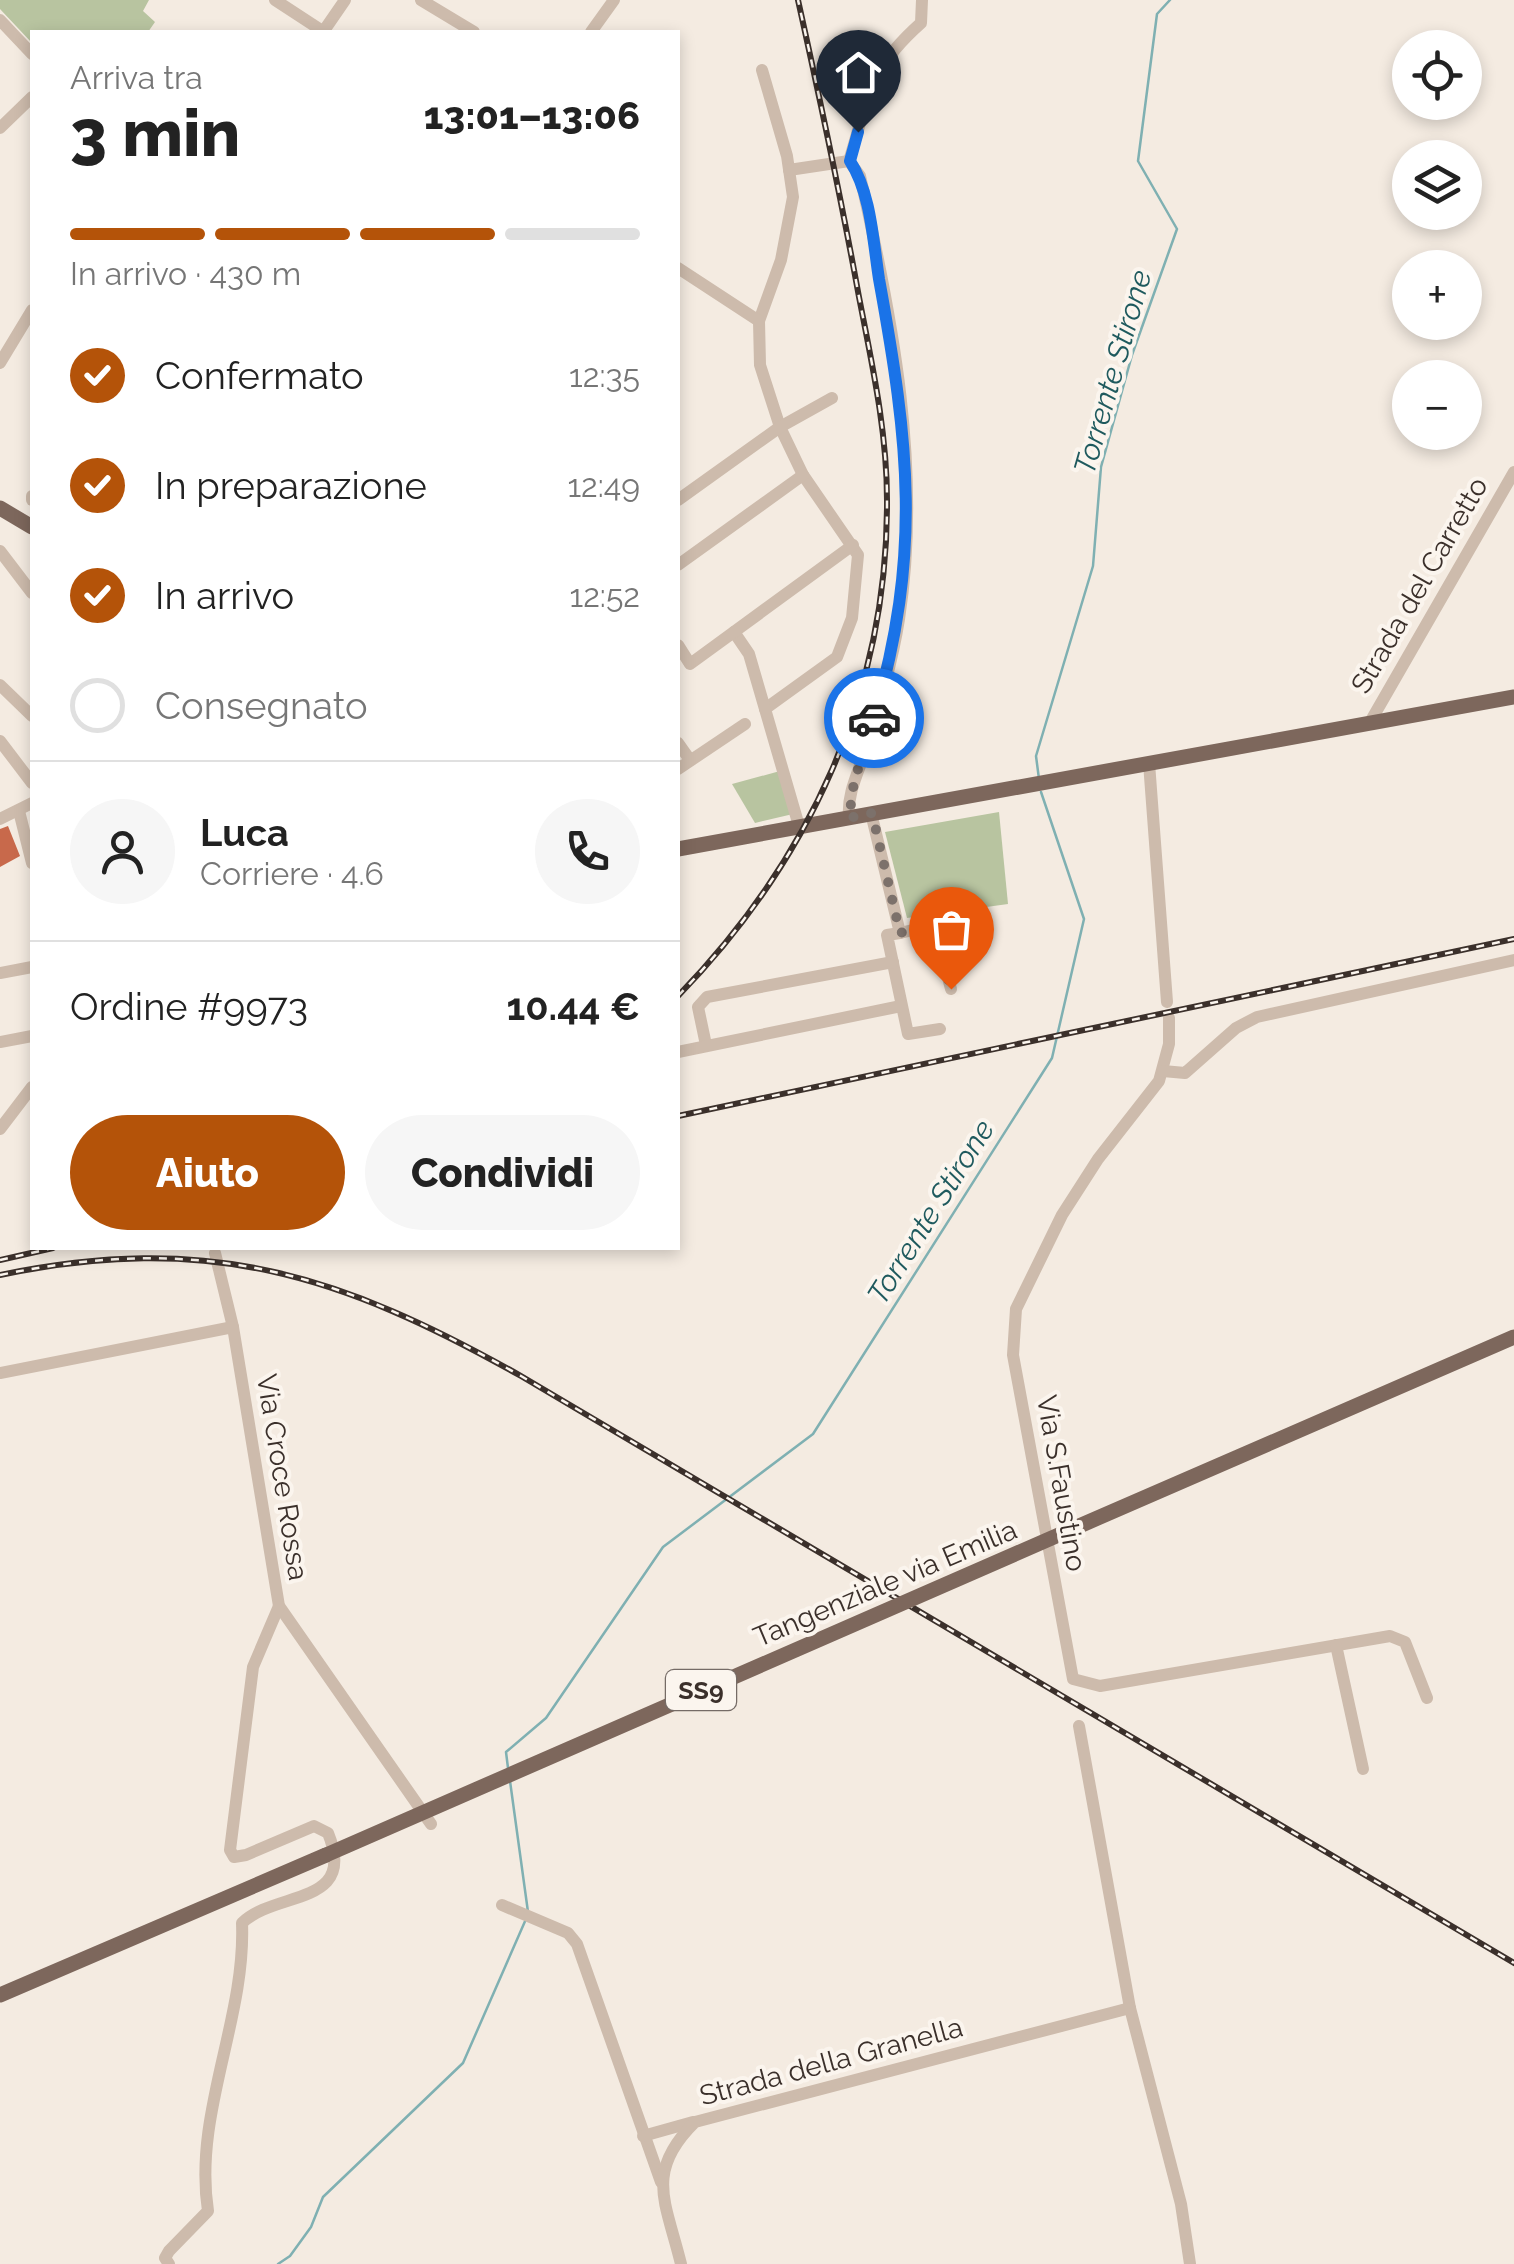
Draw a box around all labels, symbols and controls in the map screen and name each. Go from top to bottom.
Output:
pin [816,30,901,133]
map controls [1392,30,1482,450]
button: locate [1392,30,1482,120]
icon: home [831,45,886,100]
text: Arriva tra [70,59,203,96]
text: 13:01–13:06 [424,93,640,138]
text: 3 min [70,95,240,171]
button: layers [1392,140,1482,230]
button: + [1392,250,1482,340]
text: In arrivo · 430 m [70,255,301,292]
water label: Torrente Stirone [1067,266,1158,478]
icon: check [70,348,125,403]
text: Confermato [155,353,364,398]
text: 12:35 [569,357,640,394]
button: − [1392,360,1482,450]
icon: check [70,458,125,513]
text: In preparazione [155,463,427,508]
text: 12:49 [567,467,640,504]
street label: Strada del Carretto [1344,471,1495,699]
icon: check [70,568,125,623]
text: In arrivo [155,573,294,618]
text: 12:52 [570,577,640,614]
courier [824,668,924,768]
text: Consegnato [155,683,368,728]
icon: car [847,691,902,746]
button: person [70,799,175,904]
button: phone [535,799,640,904]
text: Luca [200,810,289,855]
text: Corriere · 4.6 [200,855,384,892]
pin [909,887,994,990]
icon: bag [924,902,979,957]
text: Ordine #9973 [70,984,308,1029]
text: 10.44 € [507,984,640,1029]
water label: Torrente Stirone [860,1113,1001,1310]
button: Aiuto [70,1115,345,1230]
button: Condividi [365,1115,640,1230]
street label: Via Croce Rossa [250,1372,315,1583]
street label: Via S.Faustino [1030,1392,1093,1574]
street label: Tangenziale via Emilia [749,1513,1022,1654]
road number: SS9 [666,1670,736,1710]
street label: Strada della Granella [696,2011,966,2112]

